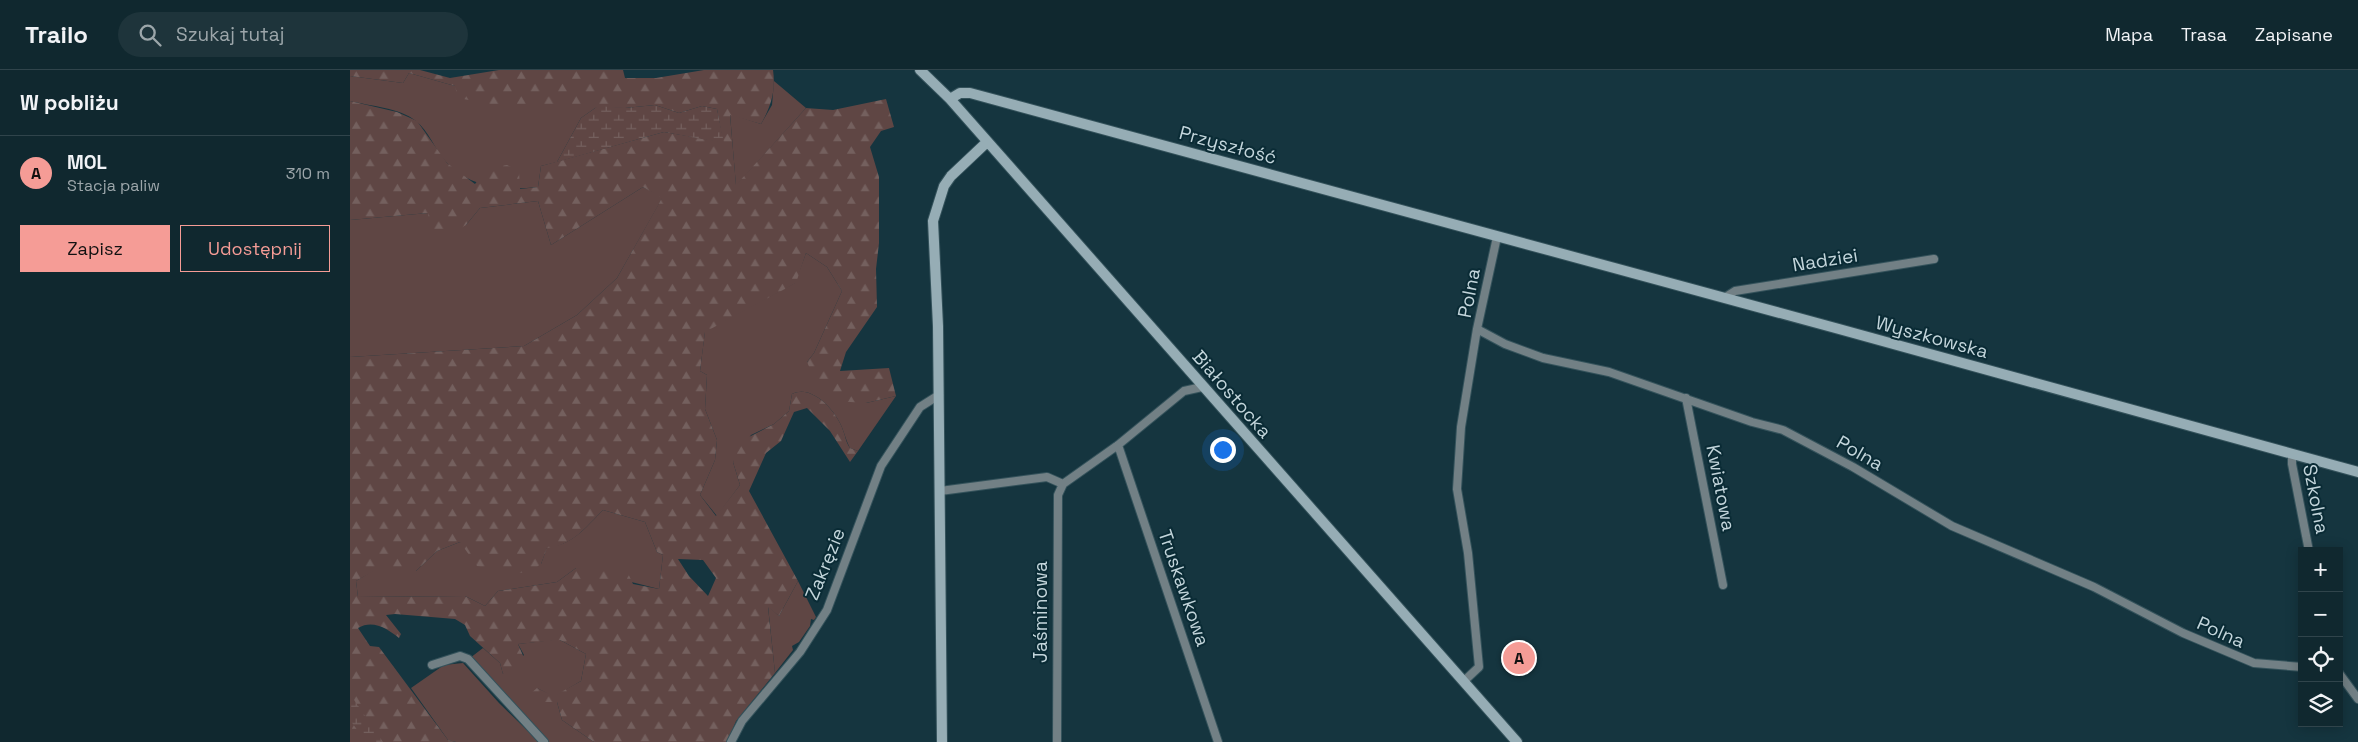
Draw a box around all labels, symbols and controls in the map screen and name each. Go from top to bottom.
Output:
search box [118,12,468,57]
text: Trailo [25,19,88,50]
icon: search [136,21,164,49]
text: Szukaj tutaj [176,22,284,47]
text: Mapa [2105,23,2153,46]
text: Trasa [2181,23,2227,46]
text: Zapisane [2255,23,2333,46]
text: W pobliżu [20,89,119,116]
street label: Przyszłość [1177,120,1279,170]
text: MOL [67,150,107,175]
text: A [31,163,41,184]
text: 310 m [286,163,330,184]
text: Stacja paliw [67,175,160,196]
button: Zapisz [20,225,170,272]
button: Udostępnij [180,225,330,272]
street label: Nadziei [1790,242,1860,278]
street label: Polna [1452,266,1486,320]
street label: Wyszkowska [1873,310,1991,364]
street label: Białostocka [1187,345,1277,443]
street label: Polna [1832,430,1888,476]
your location [1210,437,1236,463]
street label: Kwiatowa [1700,443,1742,533]
street label: Szkolna [2297,462,2335,536]
street label: Zakręzie [799,524,851,604]
street label: Truskawkowa [1152,526,1216,650]
map controls [2298,547,2343,727]
button: + [2298,547,2343,592]
street label: Jaśminowa [1028,561,1053,663]
button: − [2298,592,2343,637]
street label: Polna [2193,610,2249,654]
button: locate [2298,637,2343,682]
pin: A [1503,639,1535,677]
button: layers [2298,682,2343,727]

